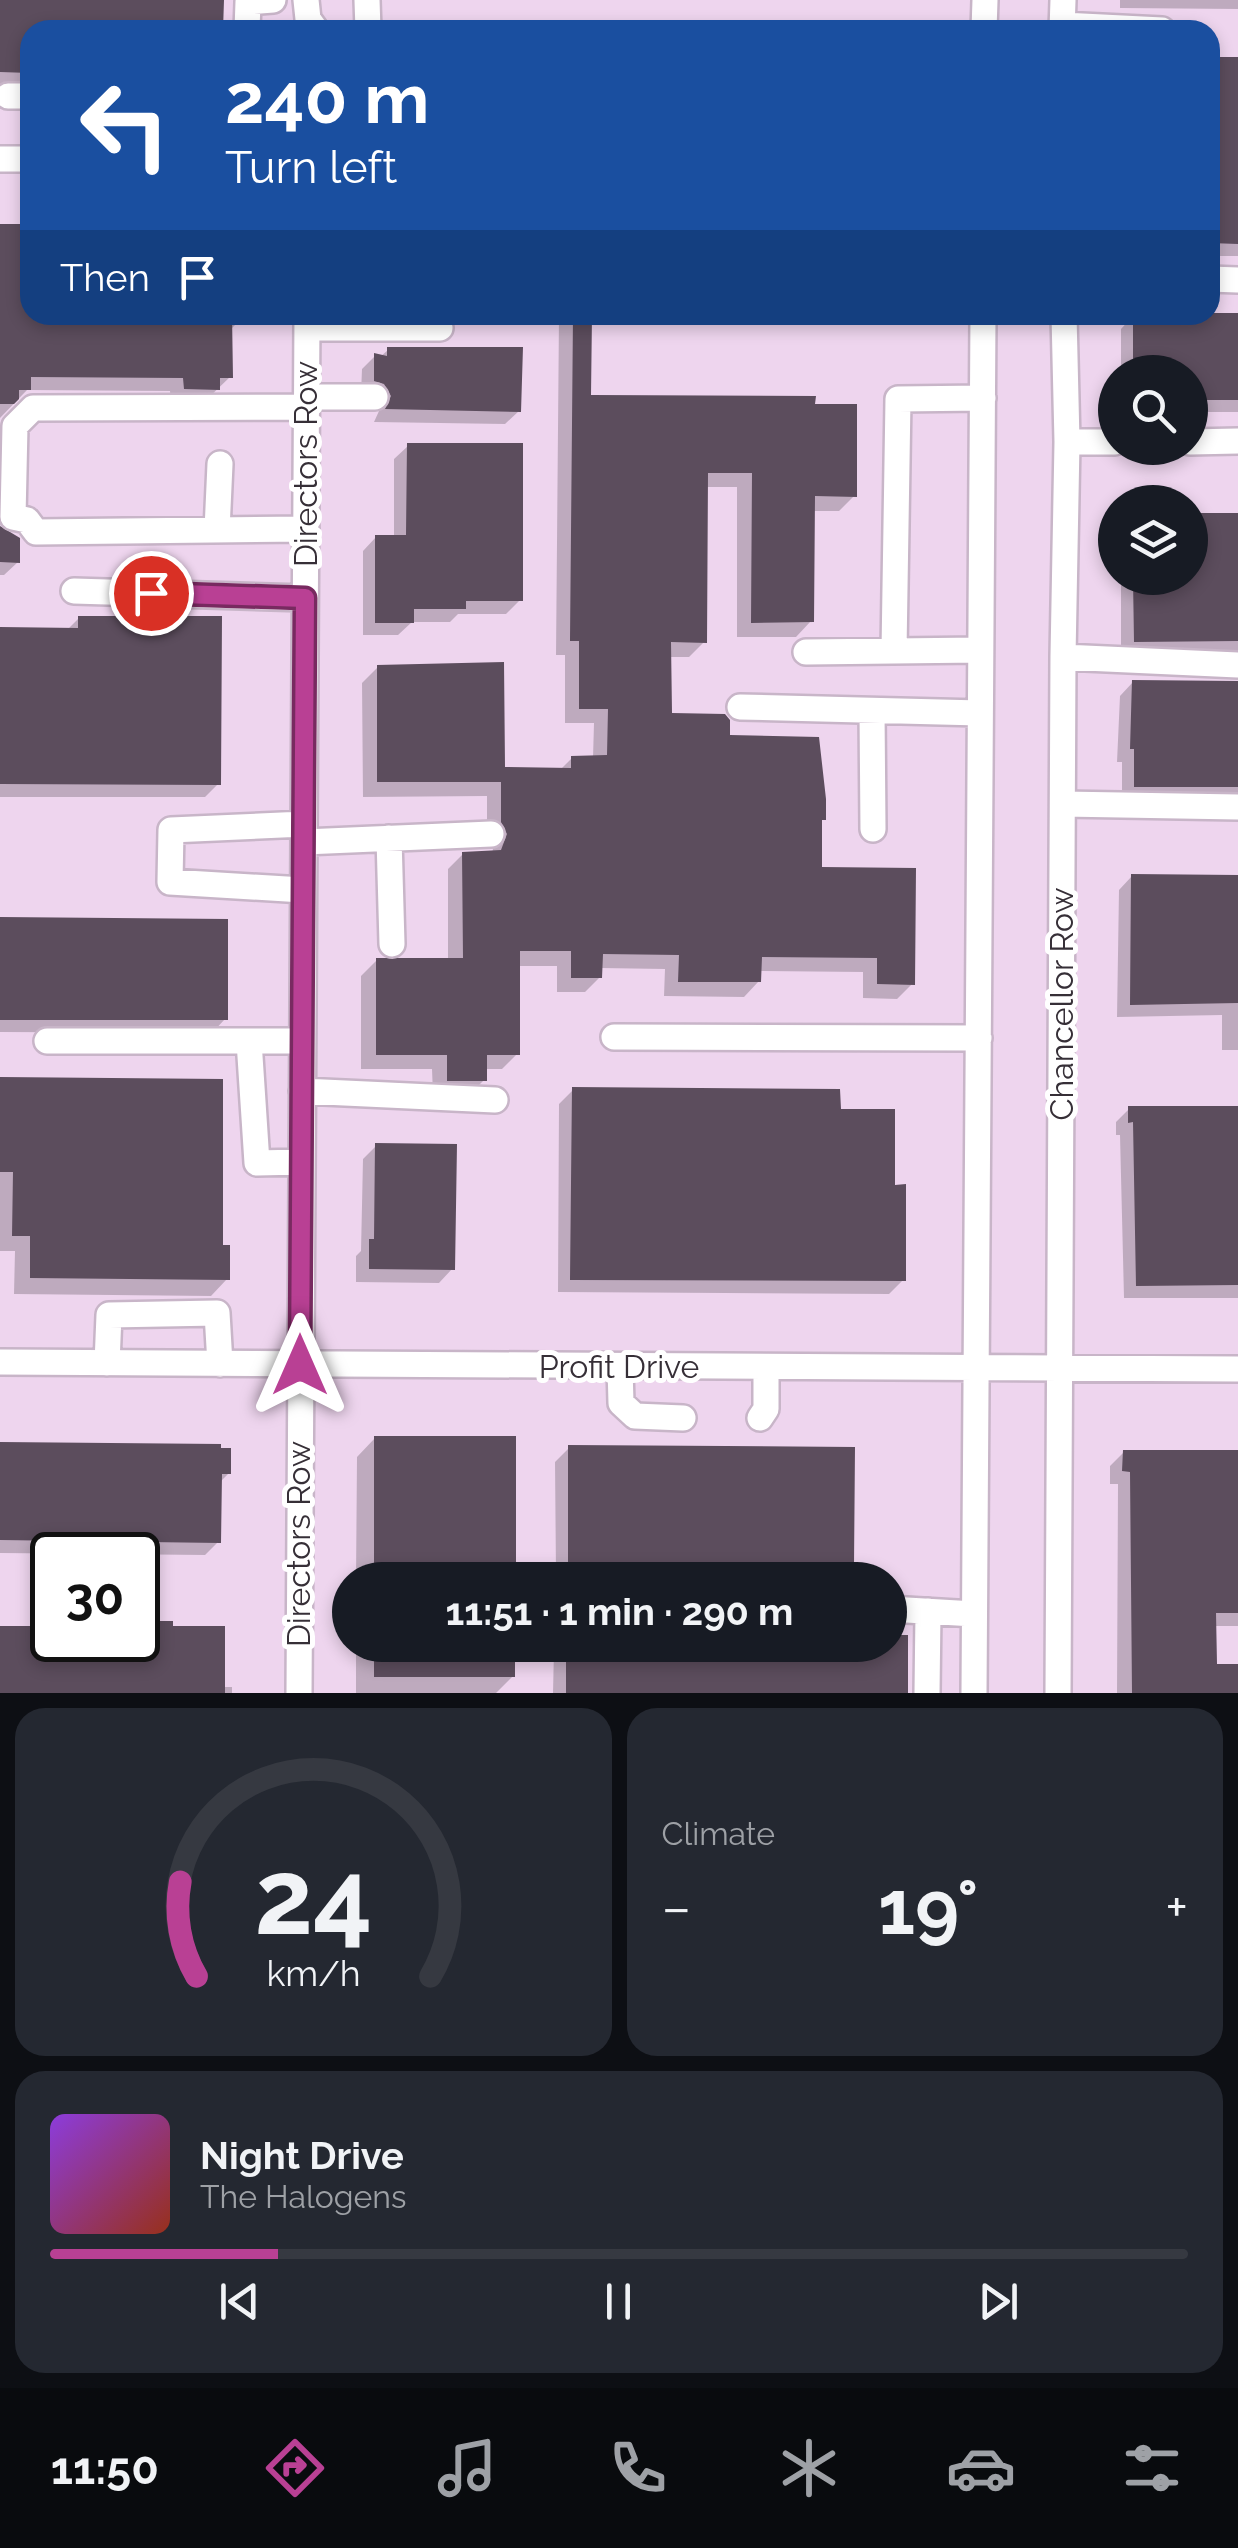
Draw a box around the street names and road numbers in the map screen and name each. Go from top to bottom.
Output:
street label: Directors Row [287,361,324,567]
street label: Chancellor Row [1043,888,1080,1120]
street label: Profit Drive [539,1348,699,1385]
street label: Directors Row [280,1441,317,1647]

